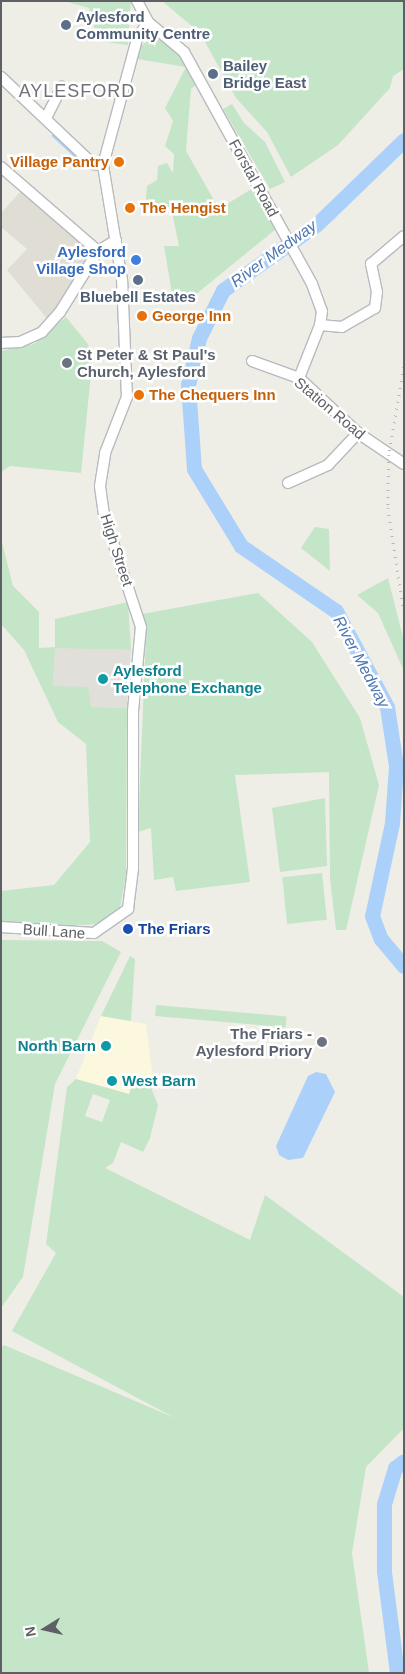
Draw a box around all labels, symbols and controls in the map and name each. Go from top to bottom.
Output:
place label: Aylesford Community Centre [76,7,210,42]
marker: Aylesford Community Centre [60,19,72,31]
place label: Bailey Bridge East [223,56,306,91]
marker: Bailey Bridge East [207,68,219,80]
district label: AYLESFORD [18,80,136,102]
street label: Forstal Road [225,136,283,220]
place label: Village Pantry [10,153,109,171]
marker: Village Pantry [113,156,125,168]
place label: The Hengist [140,199,226,217]
marker: The Hengist [124,202,136,214]
water label: River Medway [227,216,321,292]
place label: Aylesford Village Shop [36,242,126,277]
marker: Aylesford Village Shop [130,254,142,266]
marker: Bluebell Estates [132,274,144,286]
place label: Bluebell Estates [80,288,196,306]
place label: George Inn [152,307,231,325]
marker: George Inn [136,310,148,322]
place label: St Peter & St Paul's Church, Aylesford [77,345,216,380]
marker: St Peter & St Paul's Church, Aylesford [61,357,73,369]
street label: Station Road [291,373,369,443]
place label: The Chequers Inn [149,386,276,404]
marker: The Chequers Inn [133,389,145,401]
street label: High Street [97,512,137,588]
water label: River Medway [329,613,393,711]
place label: Aylesford Telephone Exchange [113,661,262,696]
marker: Aylesford Telephone Exchange [97,673,109,685]
street label: Bull Lane [22,920,86,942]
place label: The Friars [138,920,211,938]
marker: The Friars [122,923,134,935]
place label: The Friars - Aylesford Priory [196,1024,312,1059]
marker: The Friars - Aylesford Priory [316,1036,328,1048]
place label: North Barn [18,1037,96,1055]
marker: North Barn [100,1040,112,1052]
place label: West Barn [122,1072,196,1090]
marker: West Barn [106,1075,118,1087]
north arrow [20,1604,70,1654]
text: N [21,1625,39,1638]

